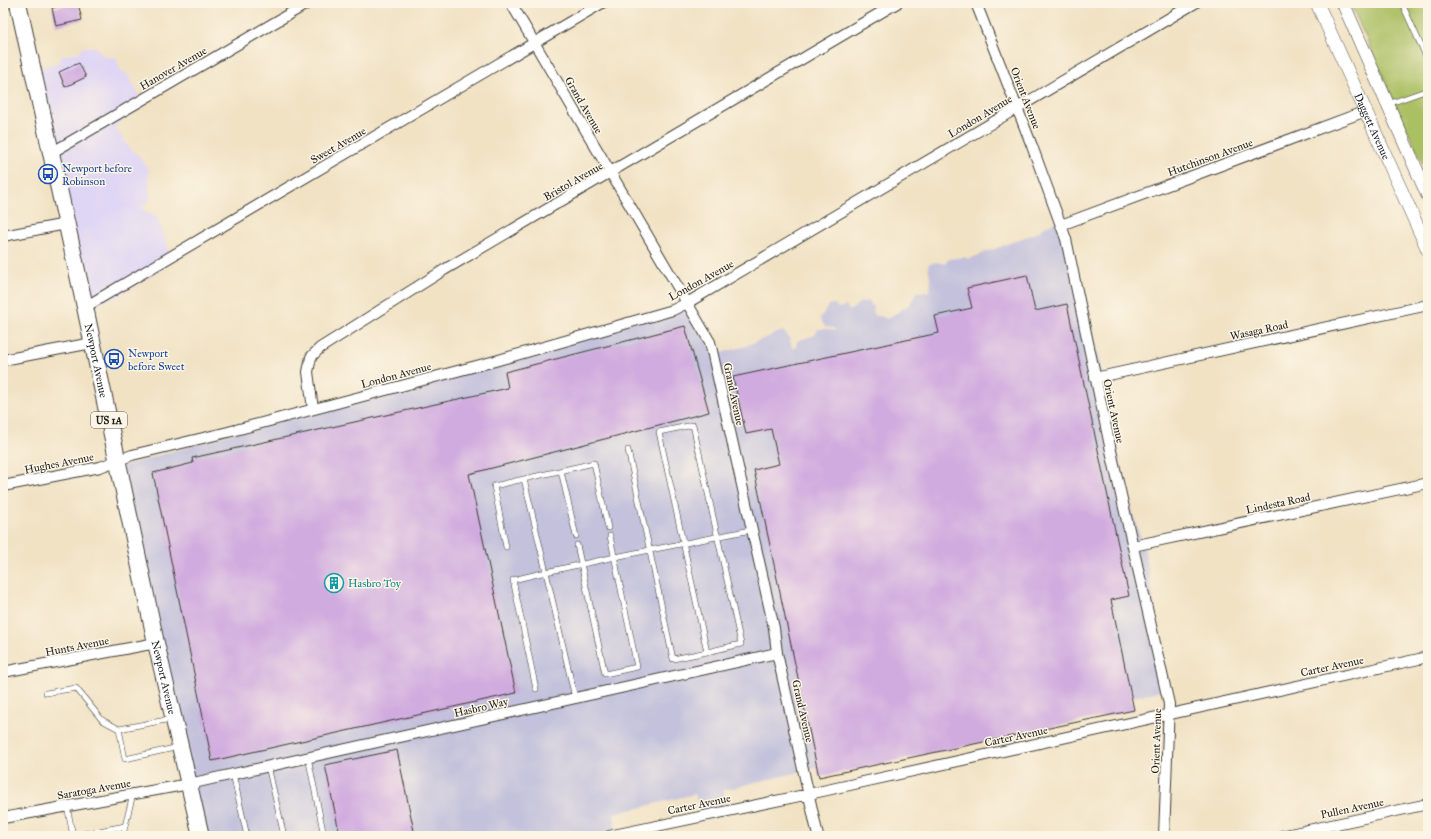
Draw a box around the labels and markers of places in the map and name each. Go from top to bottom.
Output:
place label: Newport before Robinson [62,162,133,188]
bus stop icon: Newport before Robinson [37,163,59,185]
place label: Newport before Sweet [128,347,185,373]
bus stop icon: Newport before Sweet [103,348,125,370]
building icon: Hasbro Toy [323,572,345,594]
place label: Hasbro Toy [348,577,402,590]

